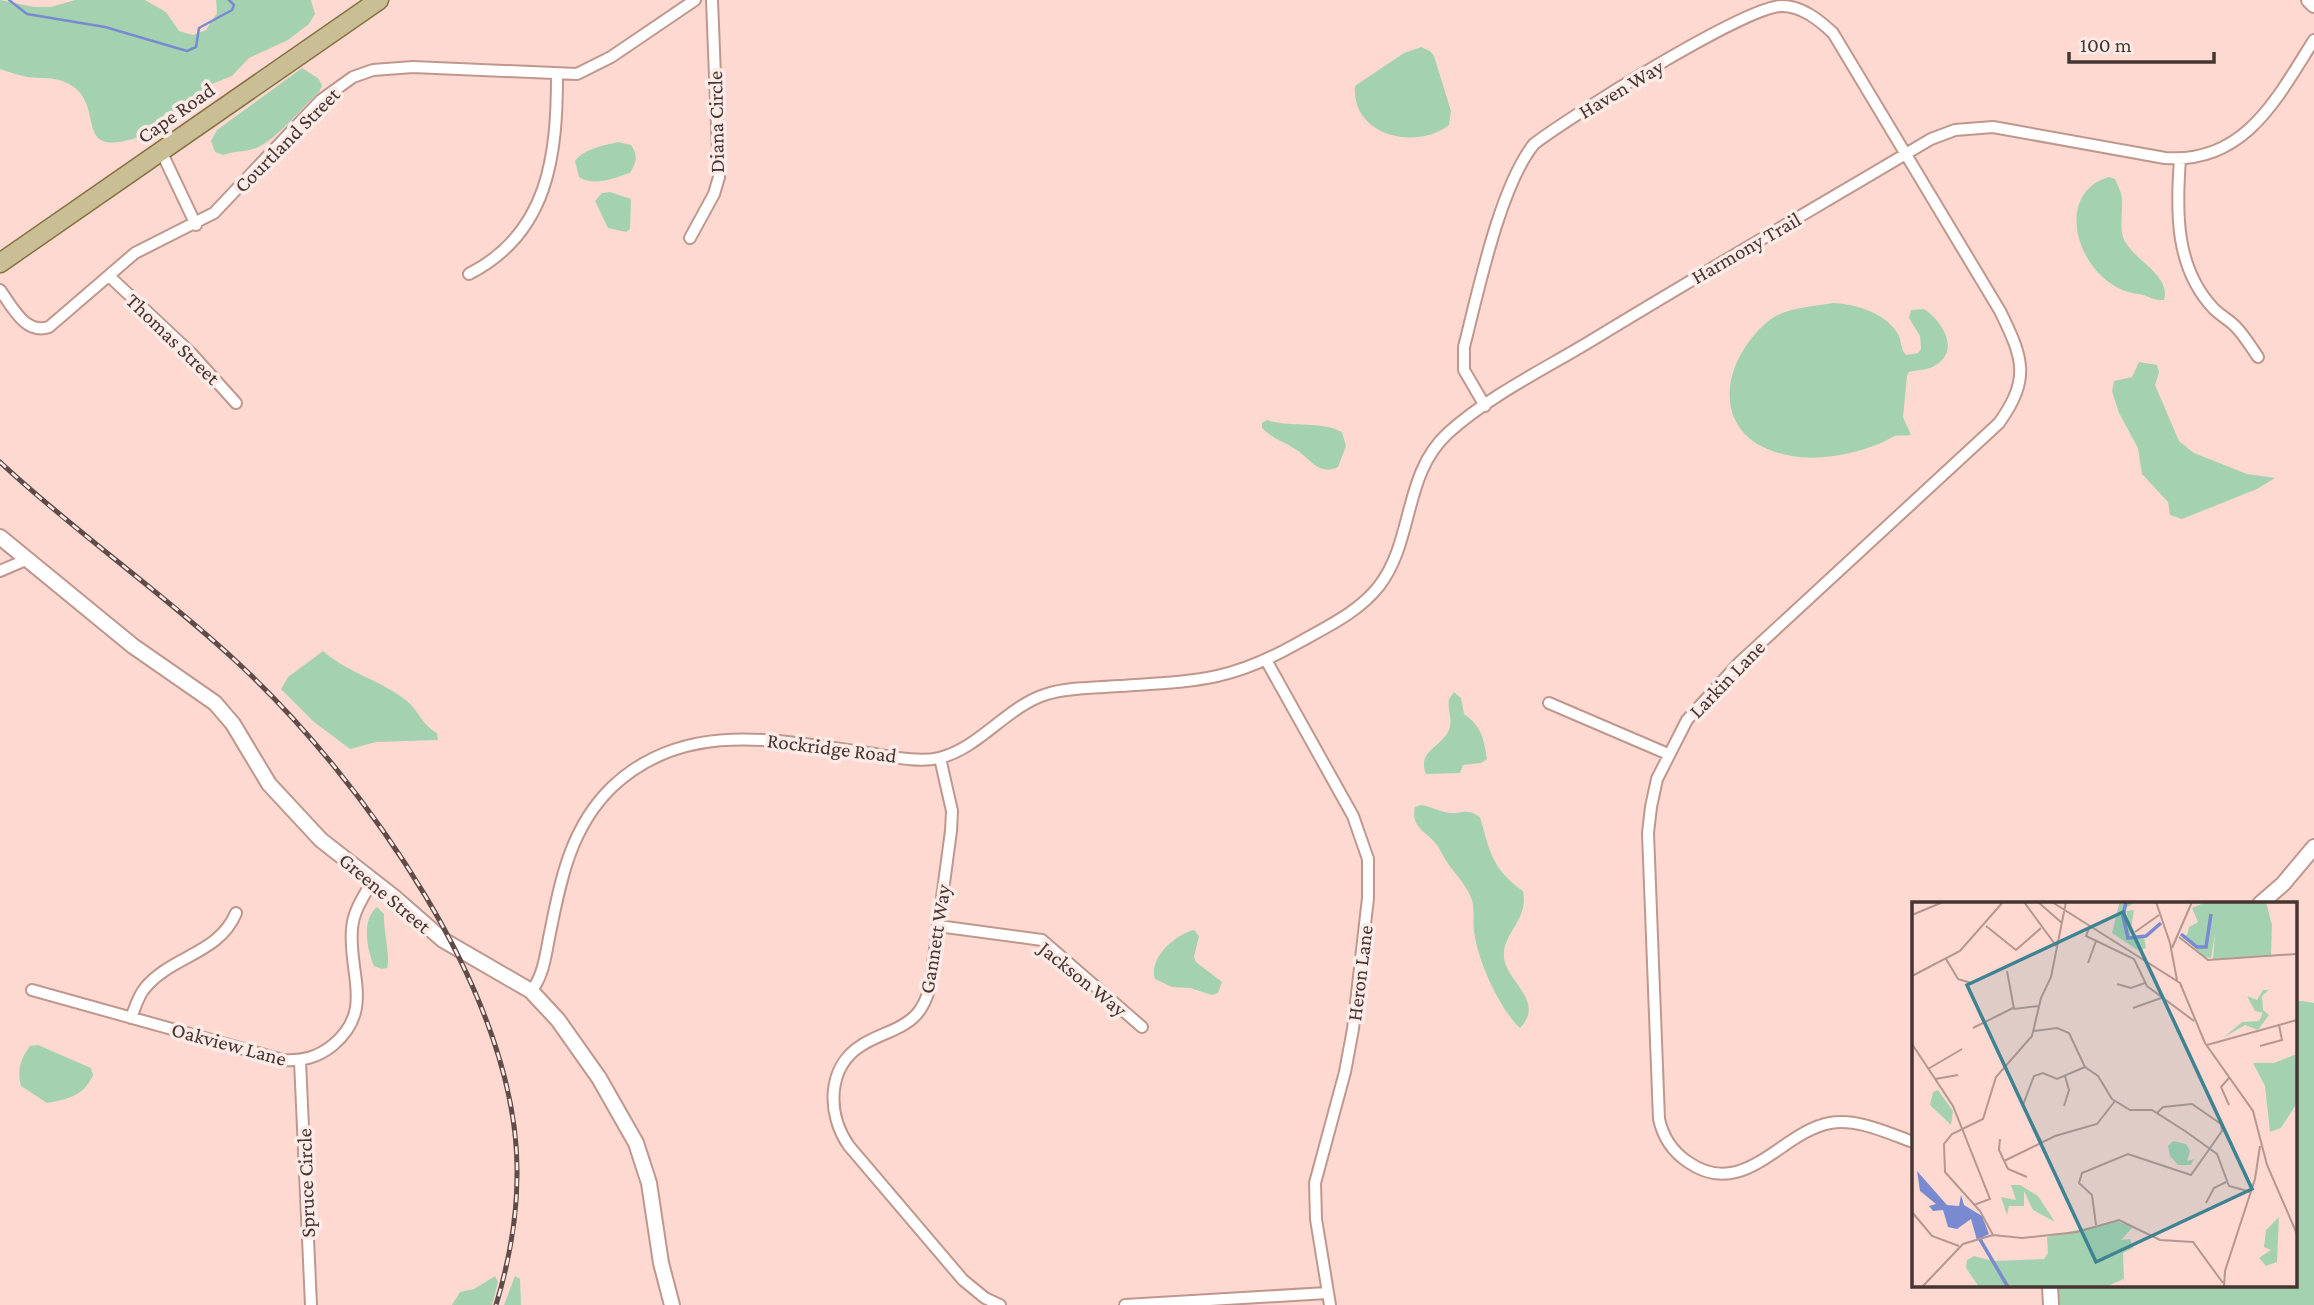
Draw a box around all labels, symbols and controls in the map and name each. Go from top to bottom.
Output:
scale bar [2069,21,2214,65]
text: 100 m [2080,33,2132,57]
street label: Haven Way [1574,54,1668,124]
street label: Diana Circle [703,71,729,173]
street label: Cape Road [133,78,219,148]
street label: Courtland Street [229,82,345,198]
street label: Harmony Trail [1687,207,1805,289]
street label: Thomas Street [121,288,226,390]
street label: Larkin Lane [1684,635,1770,723]
street label: Rockridge Road [766,728,898,768]
street label: Greene Street [334,848,437,939]
street label: Gannett Way [915,882,956,995]
inset map [1912,902,2296,1288]
street label: Heron Lane [1342,924,1378,1022]
street label: Jackson Way [1033,935,1132,1022]
street label: Oakview Lane [169,1017,289,1071]
street label: Spruce Circle [292,1128,320,1238]

